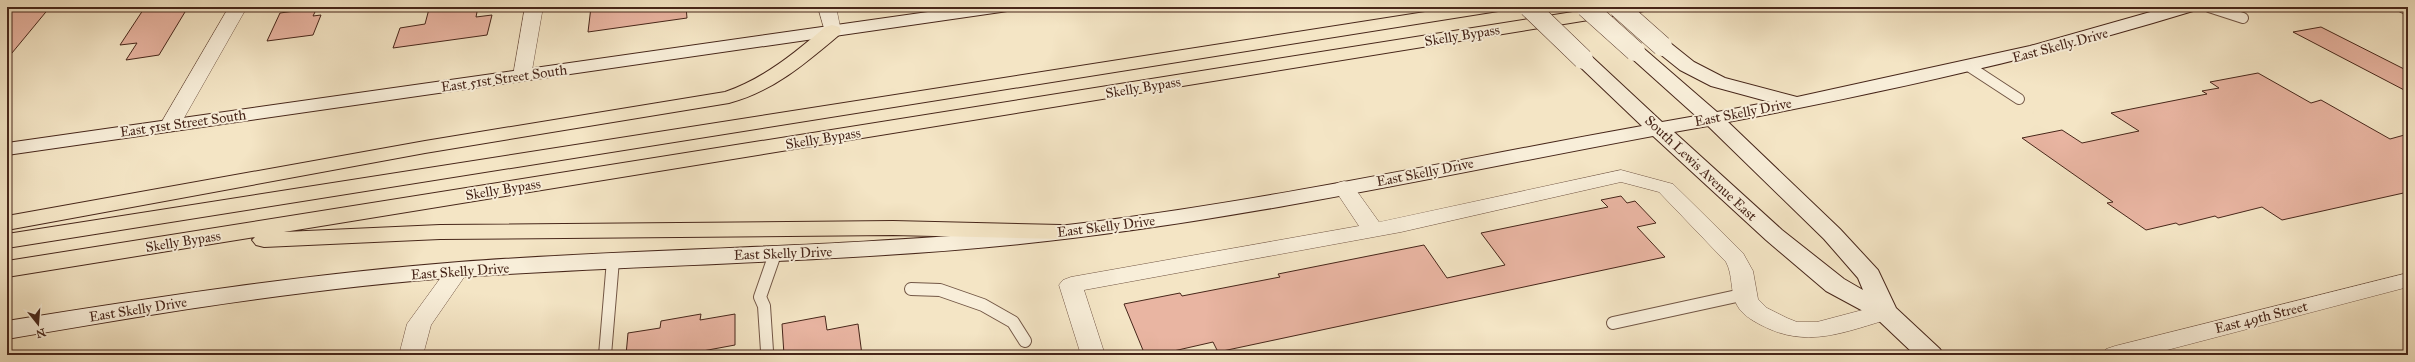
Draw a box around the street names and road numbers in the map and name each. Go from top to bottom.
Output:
street label: Skelly Bypass [1423,21,1501,50]
street label: East Skelly Drive [2010,24,2110,66]
street label: East 51st Street South [440,61,569,96]
street label: Skelly Bypass [1104,73,1182,102]
street label: East Skelly Drive [1693,95,1793,130]
street label: East 51st Street South [119,106,248,141]
street label: South Lewis Avenue East [1641,112,1760,225]
street label: Skelly Bypass [784,124,862,153]
street label: East Skelly Drive [1375,155,1475,190]
street label: Skelly Bypass [464,175,542,204]
street label: East Skelly Drive [1056,212,1156,241]
street label: Skelly Bypass [144,227,222,256]
street label: East Skelly Drive [733,243,833,264]
street label: East Skelly Drive [410,260,510,283]
street label: East Skelly Drive [88,293,188,326]
street label: East 49th Street [2213,298,2309,337]

